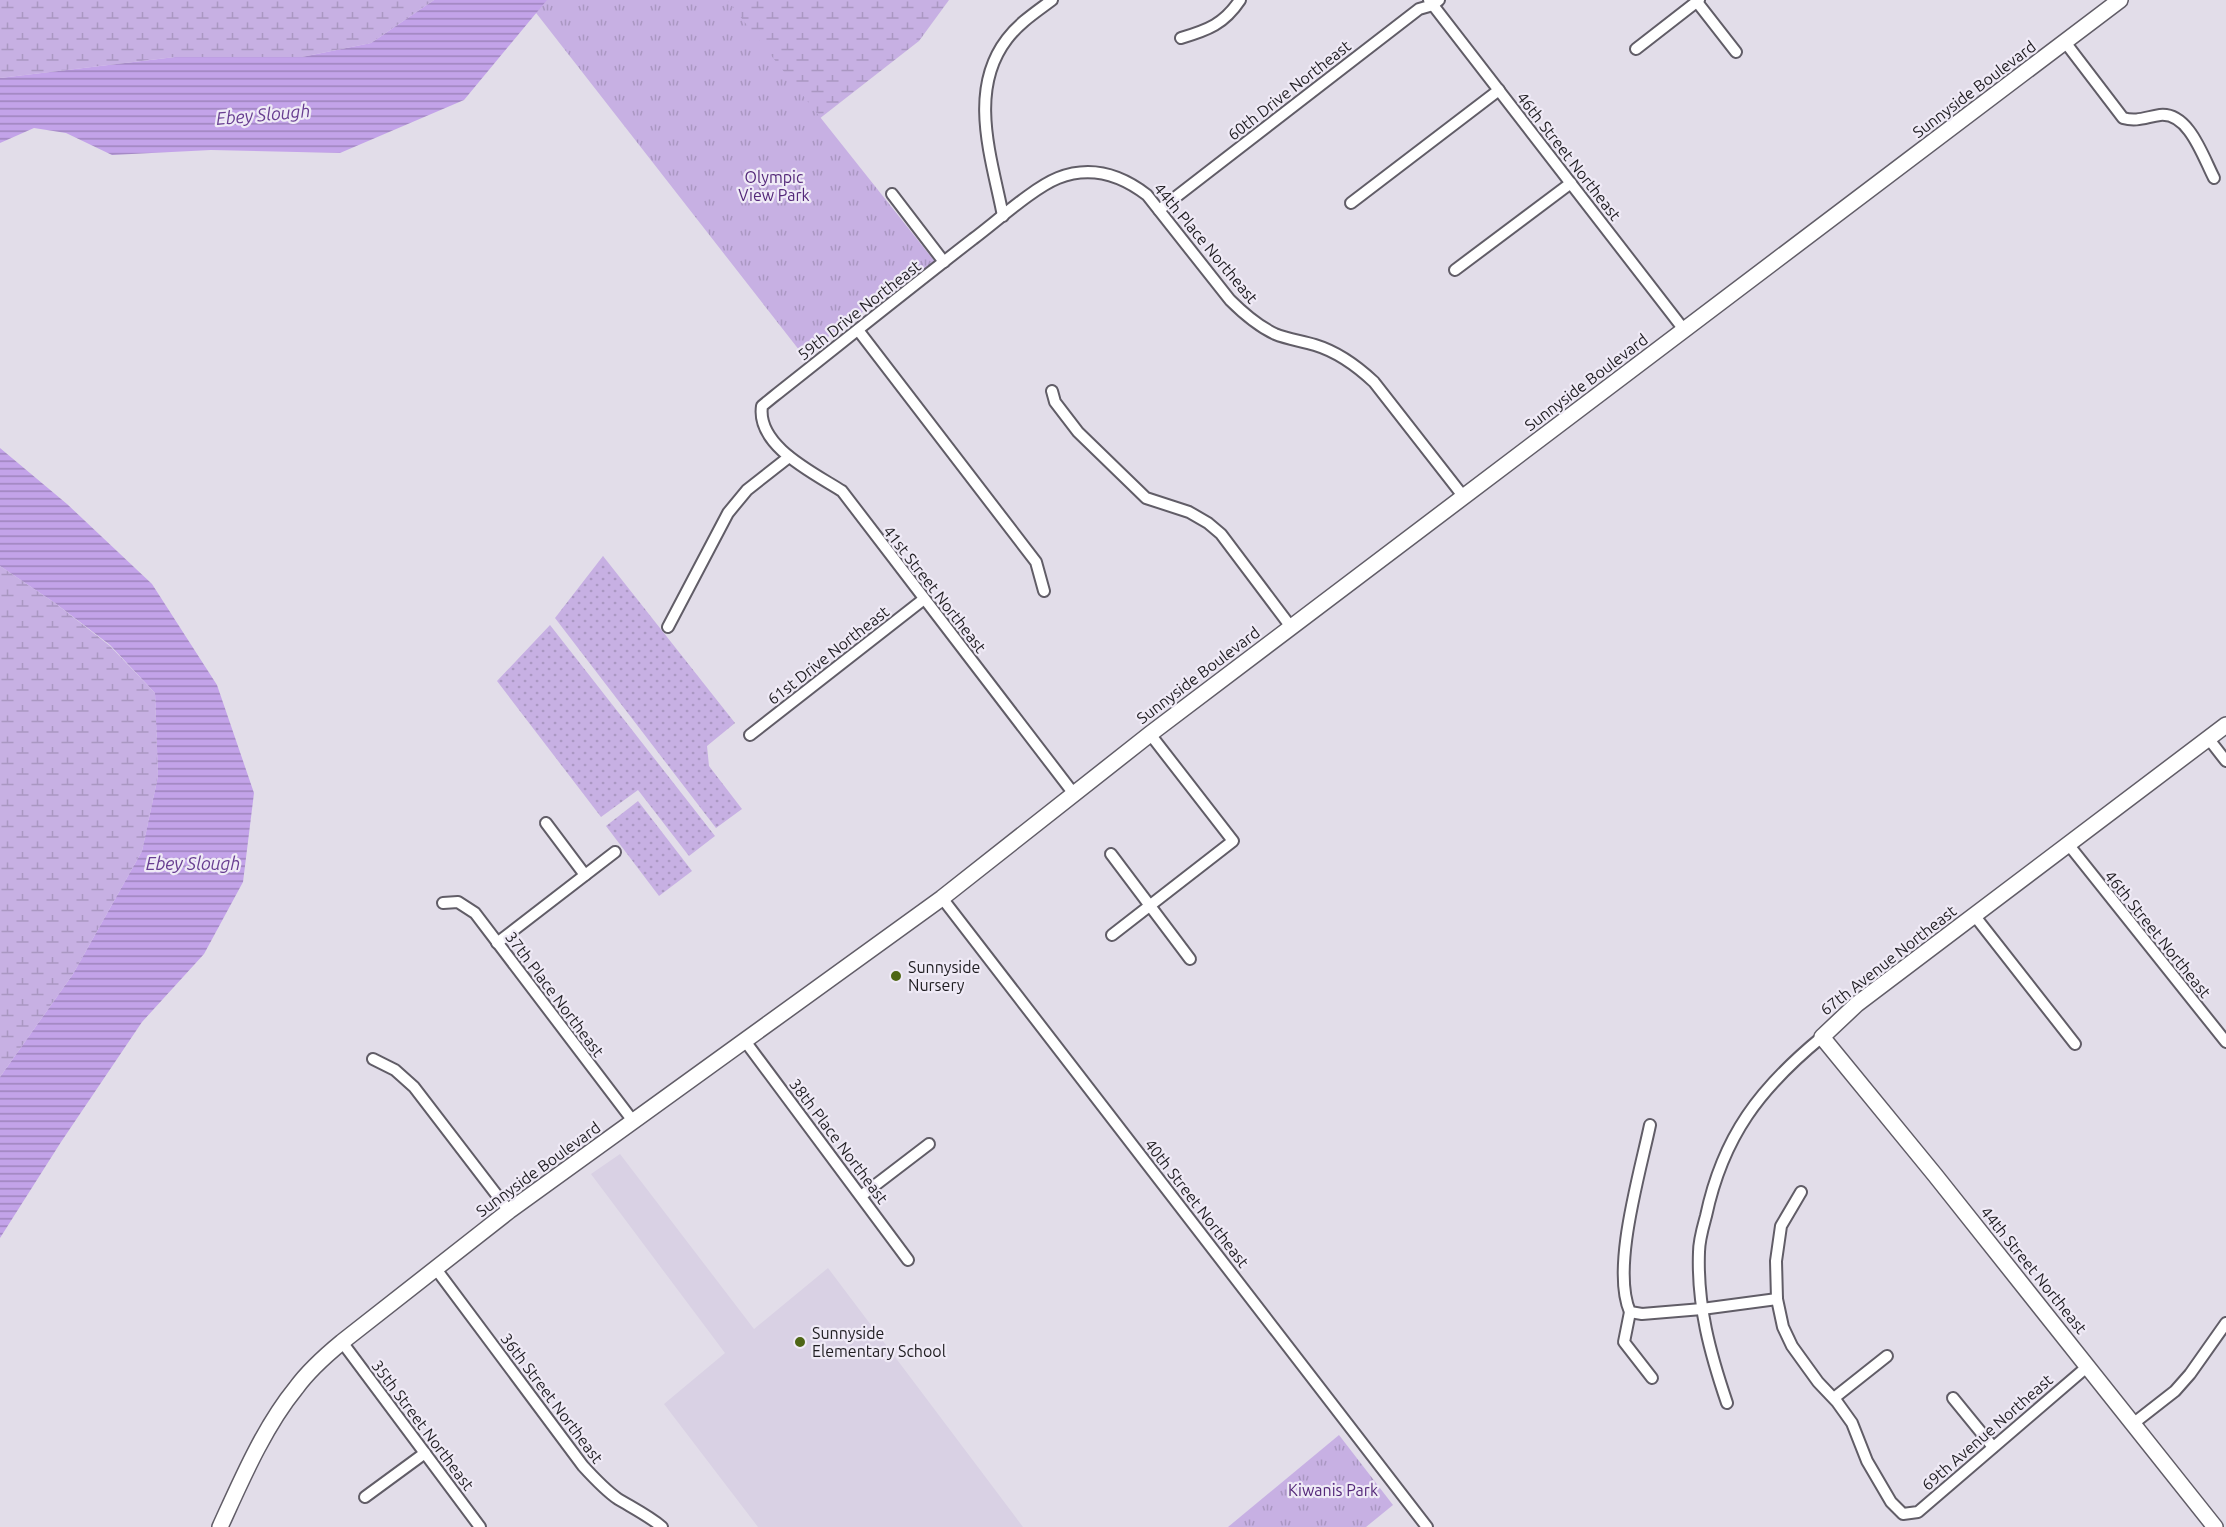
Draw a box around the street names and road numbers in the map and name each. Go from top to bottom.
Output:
street label: 60th Drive Northeast [1224,36,1355,144]
street label: Sunnyside Boulevard [1909,37,2039,141]
street label: 46th Street Northeast [1513,88,1625,224]
street label: 44th Place Northeast [1150,179,1262,307]
street label: 59th Drive Northeast [794,256,925,364]
street label: Sunnyside Boulevard [1521,330,1651,434]
street label: 41st Street Northeast [880,522,991,657]
street label: 61st Drive Northeast [764,602,893,708]
street label: Sunnyside Boulevard [1133,623,1263,727]
street label: 46th Street Northeast [2101,867,2215,1002]
street label: 67th Avenue Northeast [1817,901,1960,1019]
street label: 37th Place Northeast [502,928,608,1061]
street label: 38th Place Northeast [786,1075,892,1208]
street label: Sunnyside Boulevard [472,1118,604,1220]
street label: 40th Street Northeast [1141,1135,1253,1271]
street label: 44th Street Northeast [1977,1203,2091,1338]
street label: 36th Street Northeast [497,1329,607,1467]
street label: 35th Street Northeast [368,1356,478,1494]
street label: 69th Avenue Northeast [1918,1370,2057,1494]

